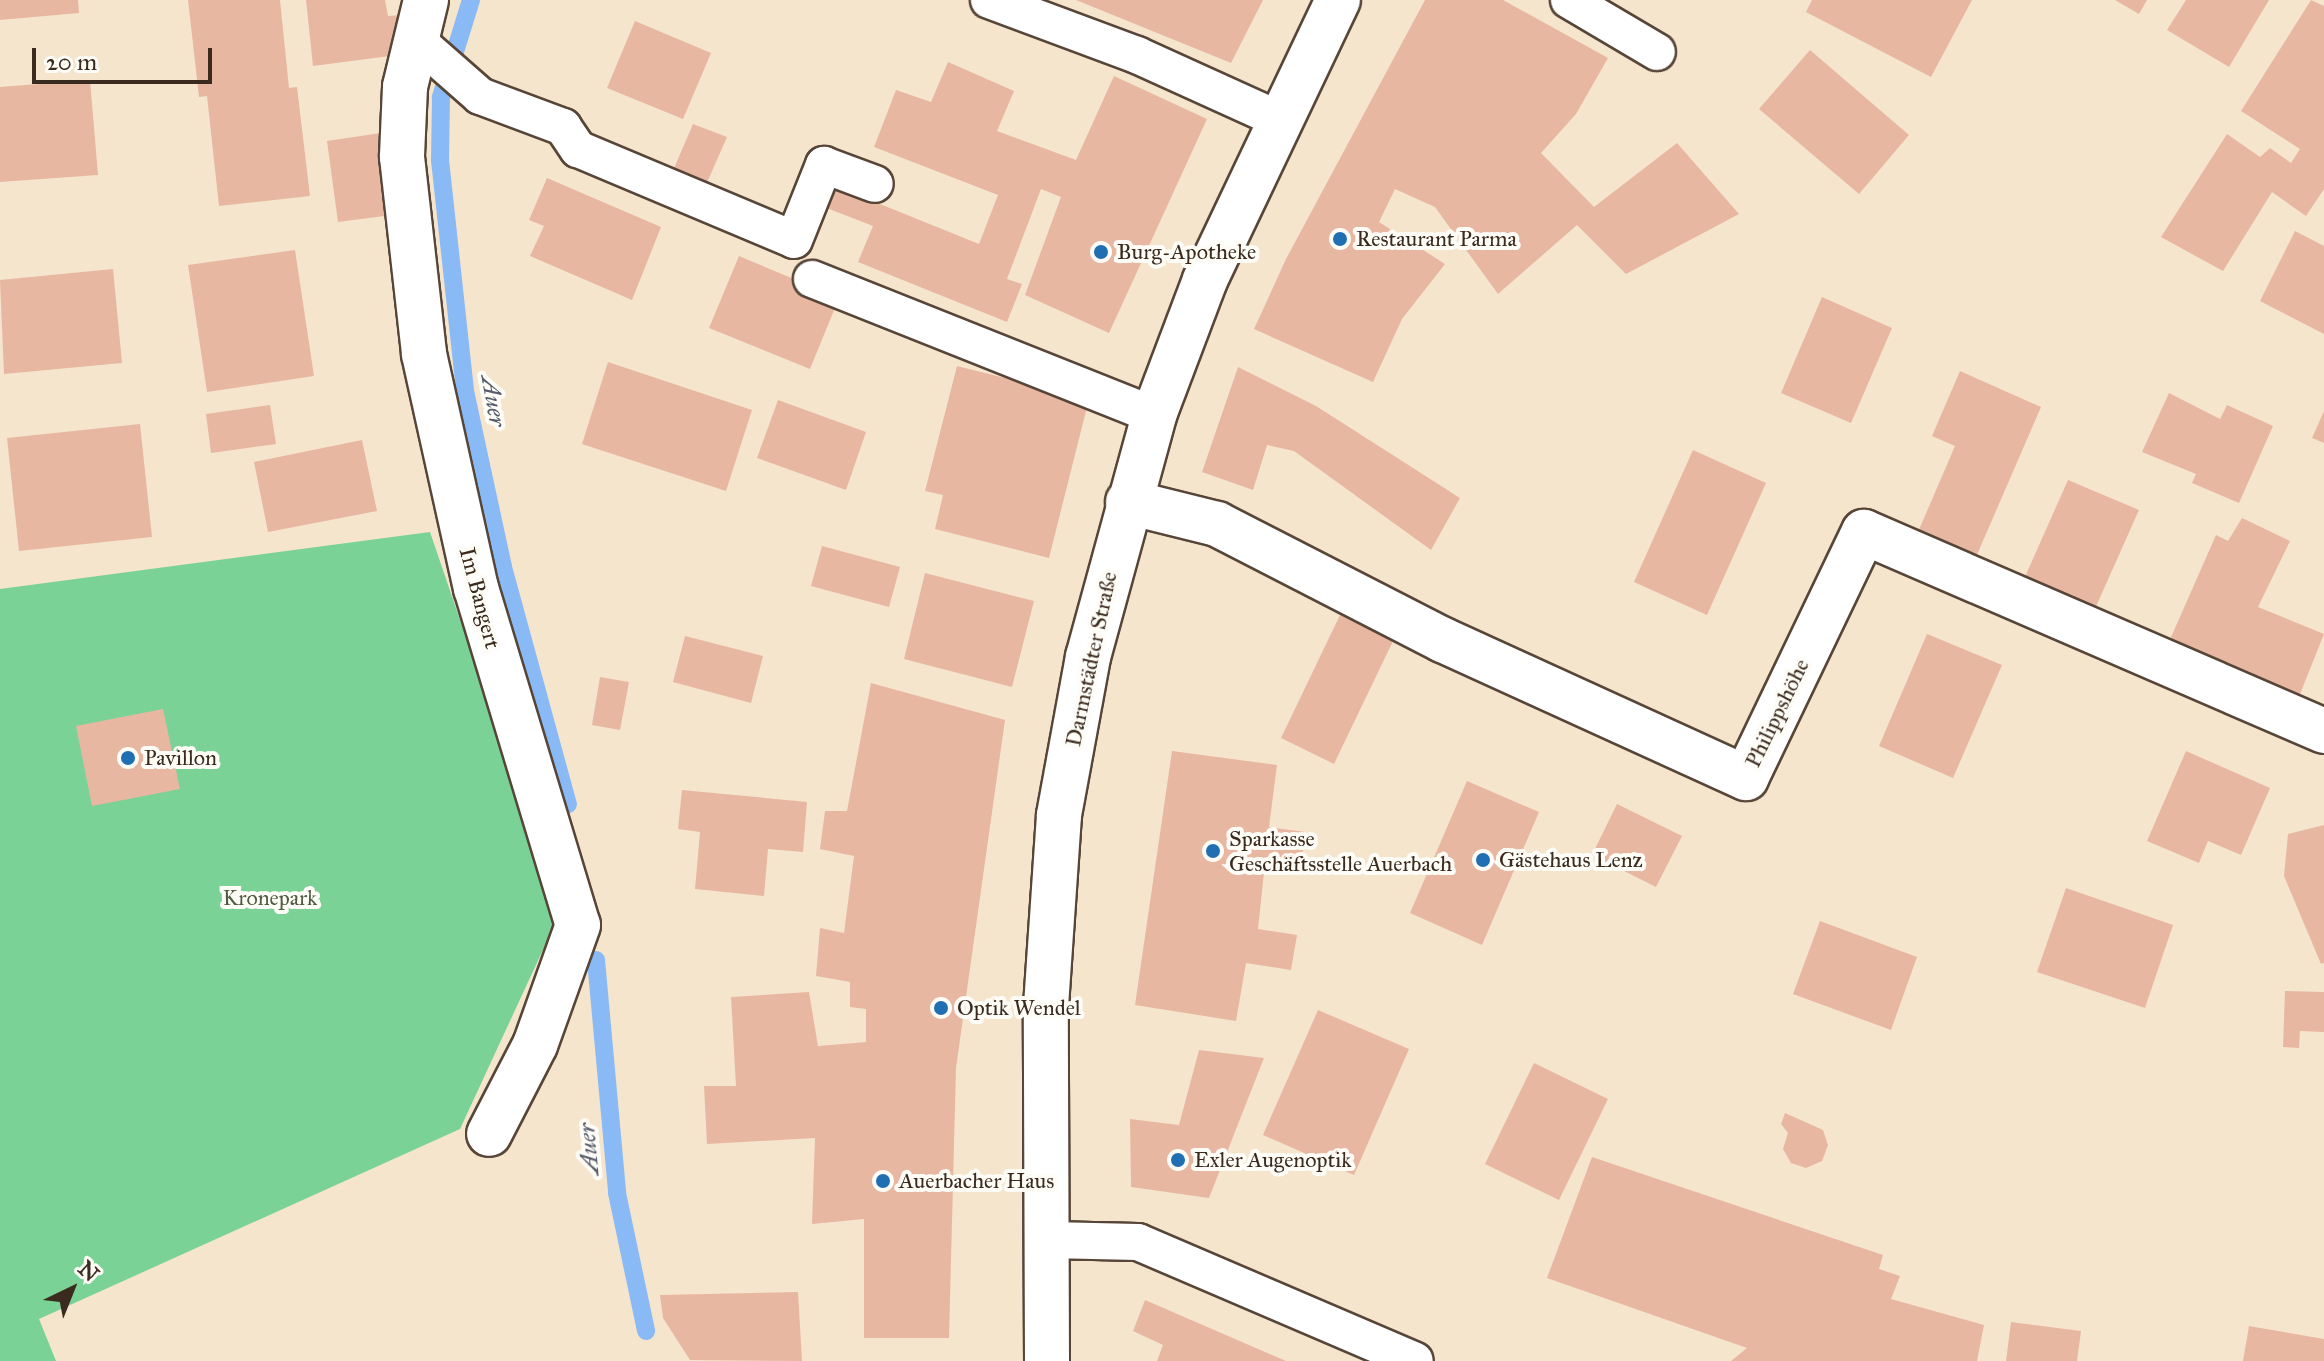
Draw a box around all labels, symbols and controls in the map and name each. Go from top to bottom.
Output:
scale bar [36,32,216,82]
text: 20 m [46,47,97,77]
place label: Restaurant Parma [1356,226,1517,252]
marker: Restaurant Parma [1331,230,1349,248]
place label: Burg-Apotheke [1117,239,1256,265]
marker: Burg-Apotheke [1092,243,1110,261]
water label: Auer [474,373,512,429]
street label: Im Bangert [454,544,506,652]
street label: Darmstädter Straße [1060,569,1122,749]
street label: Philippshöhe [1739,654,1815,772]
place label: Pavillon [144,745,217,771]
marker: Pavillon [119,749,137,767]
place label: Sparkasse Geschäftsstelle Auerbach [1229,825,1452,876]
marker: Sparkasse Geschäftsstelle Auerbach [1204,842,1222,860]
place label: Gästehaus Lenz [1499,847,1643,873]
marker: Gästehaus Lenz [1474,851,1492,869]
park label: Kronepark [223,885,317,911]
place label: Optik Wendel [957,995,1081,1021]
marker: Optik Wendel [932,999,950,1017]
water label: Auer [572,1122,606,1176]
place label: Exler Augenoptik [1194,1147,1352,1173]
marker: Exler Augenoptik [1169,1151,1187,1169]
place label: Auerbacher Haus [899,1168,1054,1194]
marker: Auerbacher Haus [874,1172,892,1190]
north arrow [32,1249,112,1329]
text: N [73,1255,105,1287]

